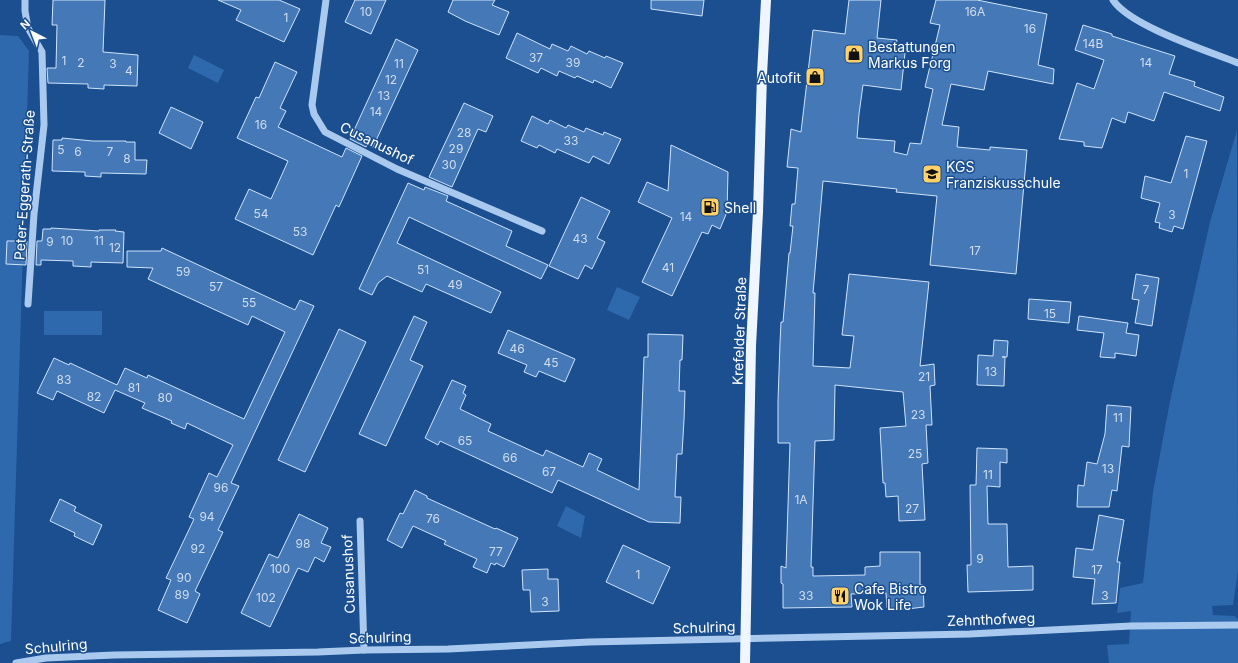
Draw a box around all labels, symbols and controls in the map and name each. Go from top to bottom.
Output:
house number: 10 [360,4,372,19]
house number: 16A [965,4,985,19]
house number: 1 [284,10,288,25]
north arrow [12,12,52,52]
text: N [18,17,33,33]
house number: 16 [1024,21,1036,36]
house number: 14B [1083,36,1103,51]
place label: Bestattungen Markus Forg [868,38,956,71]
shop icon: Bestattungen Markus Forg [843,43,865,65]
house number: 37 [529,50,543,65]
house number: 1 [62,53,66,68]
house number: 2 [77,55,85,70]
house number: 39 [566,55,580,70]
house number: 14 [1140,55,1153,70]
house number: 3 [109,56,117,71]
house number: 11 [394,56,404,71]
house number: 4 [125,63,133,78]
shop icon: Autofit [804,66,826,88]
place label: Autofit [757,69,801,86]
house number: 12 [385,72,397,87]
house number: 13 [378,88,390,103]
house number: 14 [370,104,383,119]
street label: Peter-Eggerath-Straße [10,109,38,261]
house number: 16 [255,117,267,132]
street label: Cusanushof [338,118,416,168]
house number: 28 [457,125,471,140]
house number: 33 [564,133,578,148]
house number: 29 [449,141,463,156]
house number: 5 [57,142,65,157]
house number: 6 [74,144,82,159]
house number: 7 [107,144,114,159]
house number: 8 [123,151,131,166]
house number: 30 [442,157,456,172]
place label: KGS Franziskusschule [946,158,1061,191]
school or university icon: KGS Franziskusschule [921,163,943,185]
house number: 1 [1184,166,1188,181]
fuel station icon: Shell [699,196,721,218]
place label: Shell [724,199,756,216]
house number: 54 [253,206,269,221]
house number: 3 [1168,207,1176,222]
house number: 14 [680,209,693,224]
house number: 53 [293,224,307,239]
house number: 43 [572,231,588,246]
house number: 10 [61,233,73,248]
house number: 11 [94,233,104,248]
house number: 9 [46,234,54,249]
house number: 12 [109,240,121,255]
house number: 17 [969,243,981,258]
house number: 41 [662,260,674,275]
house number: 51 [417,262,429,277]
house number: 59 [176,264,190,279]
house number: 49 [447,277,463,292]
street label: Krefelder Straße [729,277,749,385]
house number: 57 [209,279,223,294]
house number: 7 [1143,282,1150,297]
house number: 55 [242,295,256,310]
house number: 15 [1044,306,1056,321]
house number: 46 [509,341,525,356]
house number: 45 [543,355,559,370]
house number: 13 [985,364,997,379]
house number: 21 [918,369,930,384]
house number: 83 [57,372,71,387]
house number: 81 [128,380,140,395]
house number: 82 [87,389,101,404]
house number: 80 [158,390,173,405]
house number: 23 [911,407,925,422]
house number: 11 [1113,410,1123,425]
house number: 65 [458,433,472,448]
house number: 25 [908,446,922,461]
house number: 66 [503,450,517,465]
house number: 13 [1102,461,1114,476]
house number: 67 [542,464,556,479]
house number: 11 [983,467,993,482]
house number: 96 [214,480,228,495]
house number: 1A [794,492,808,507]
house number: 27 [905,501,919,516]
house number: 94 [199,509,215,524]
house number: 76 [426,511,440,526]
street label: Cusanushof [338,534,358,614]
house number: 98 [296,536,310,551]
house number: 92 [191,541,205,556]
house number: 77 [489,544,503,559]
house number: 9 [976,551,984,566]
house number: 100 [270,561,290,576]
house number: 17 [1091,562,1103,577]
house number: 1 [636,567,640,582]
house number: 90 [176,570,192,585]
place label: Cafe Bistro Wok Life [854,580,927,613]
restaurant icon: Cafe Bistro Wok Life [829,585,851,607]
house number: 89 [175,587,189,602]
house number: 33 [799,588,813,603]
house number: 3 [1101,588,1109,603]
house number: 102 [256,590,276,605]
house number: 3 [541,594,549,609]
street label: Zehnthofweg [947,609,1035,629]
street label: Schulring [672,617,736,637]
street label: Schulring [348,627,412,647]
street label: Schulring [24,635,88,657]

